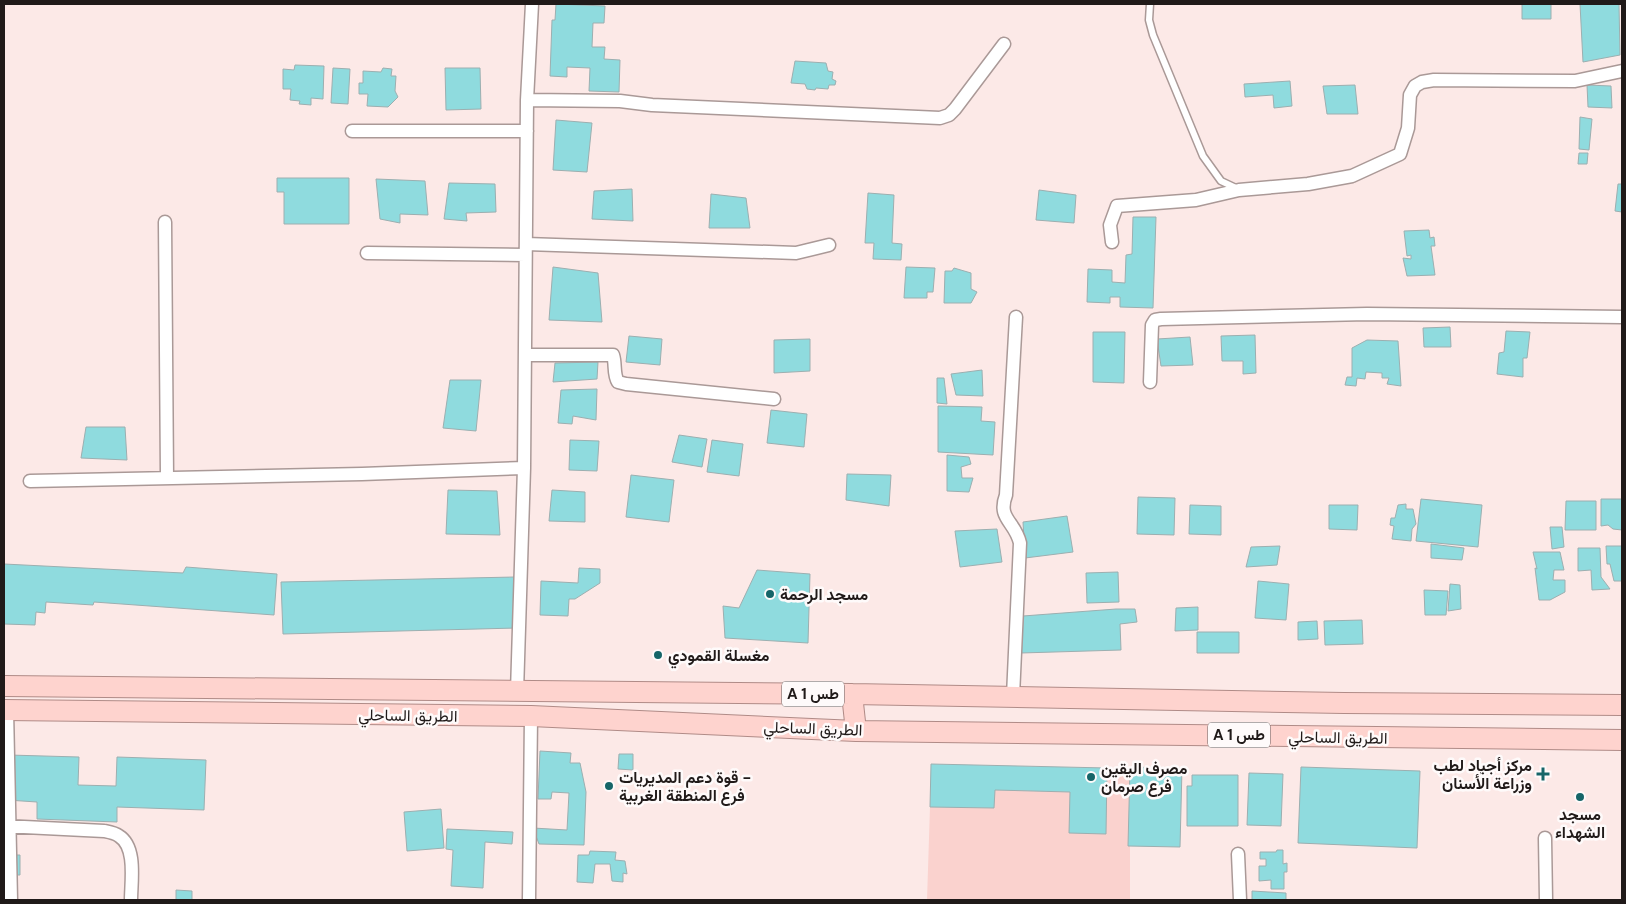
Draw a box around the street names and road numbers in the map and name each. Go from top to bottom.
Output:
road number: A 1 طس [782,682,844,706]
street label: الطريق الساحلي [358,704,458,730]
street label: الطريق الساحلي [763,716,863,744]
road number: A 1 طس [1208,722,1270,748]
street label: الطريق الساحلي [1288,726,1388,752]

